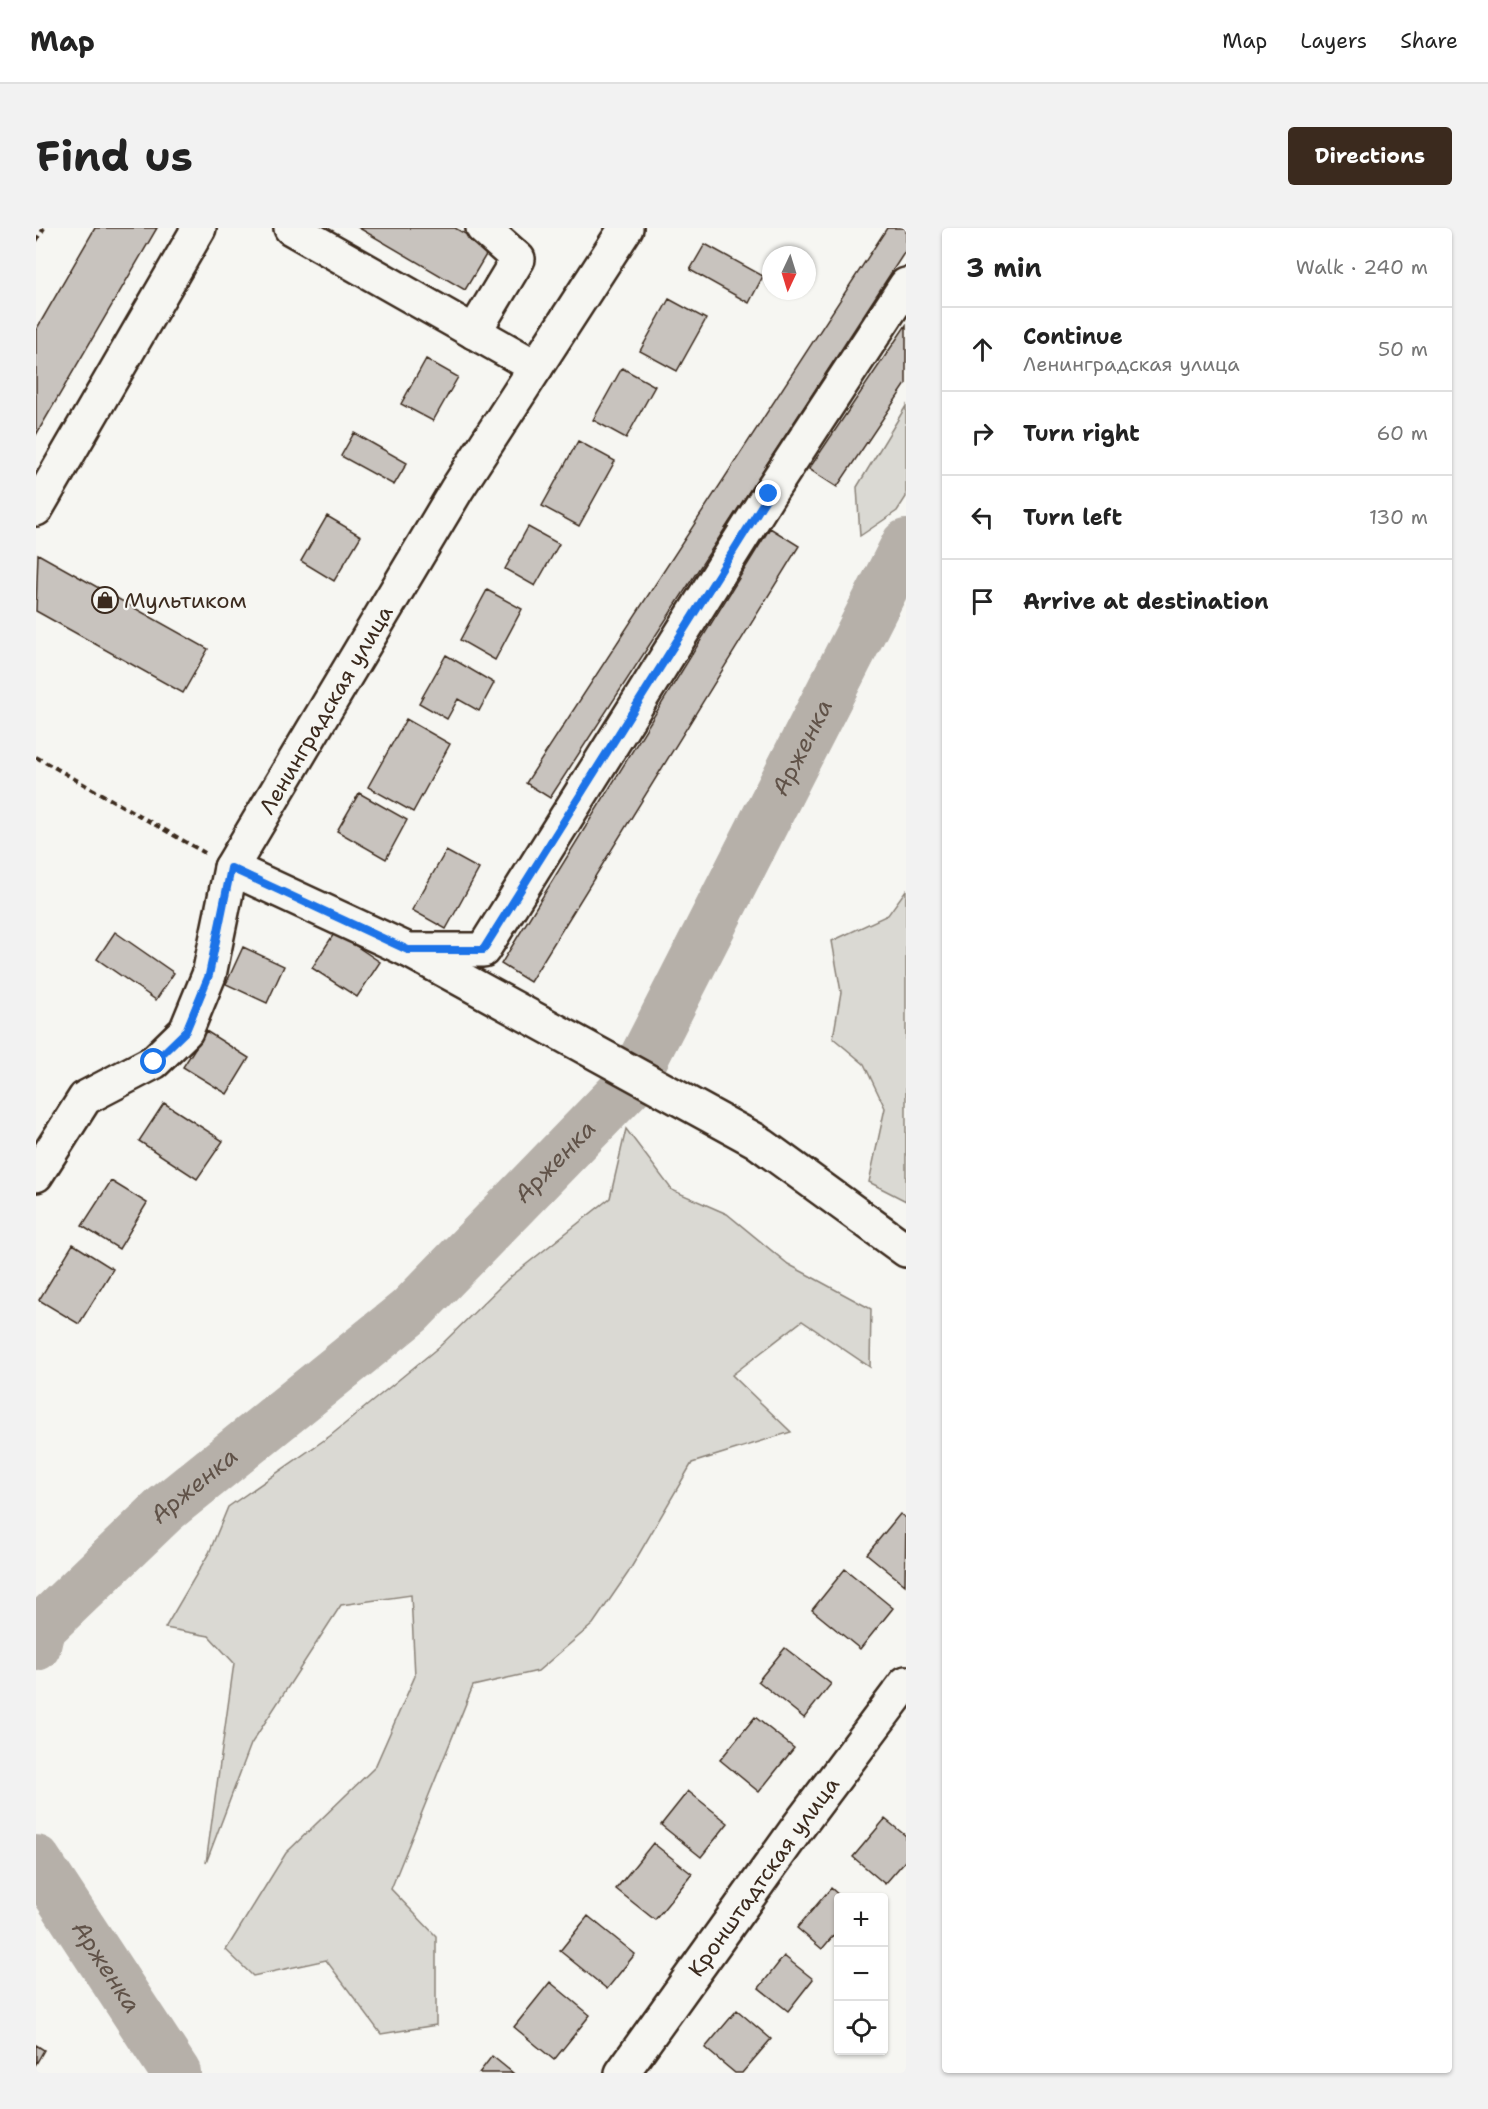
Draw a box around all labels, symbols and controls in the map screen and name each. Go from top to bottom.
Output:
text: Map [30,22,95,60]
text: Map [1222,27,1267,55]
text: Layers [1300,27,1367,55]
text: Share [1400,27,1458,55]
button: Directions [1288,127,1452,185]
text: Find us [36,128,193,184]
north arrow [762,246,816,300]
text: 3 min [966,250,1042,285]
text: Walk · 240 m [1296,254,1428,280]
text: Continue [1023,322,1123,351]
icon: ahead [966,333,999,366]
text: 50 m [1378,336,1428,362]
text: Ленинградская улица [1023,351,1240,377]
icon: right [966,417,999,450]
text: Turn right [1023,419,1140,448]
text: 60 m [1376,420,1428,446]
route end [755,480,781,506]
icon: left [966,501,999,534]
text: Turn left [1023,503,1122,532]
text: 130 m [1369,504,1428,530]
shop icon: Мультиком [90,585,120,615]
icon: arrive [966,585,999,618]
place label: Мультиком [124,586,247,615]
text: Arrive at destination [1023,587,1269,616]
street label: Ленинградская улица [252,599,399,819]
water label: Арженка [764,694,840,801]
route start [140,1048,166,1074]
water label: Арженка [507,1113,603,1210]
water label: Арженка [143,1440,245,1531]
street label: Кронштадтская улица [681,1770,846,1982]
map controls [834,1893,888,2055]
button: + [834,1893,888,1947]
water label: Арженка [64,1915,148,2019]
button: − [834,1947,888,2001]
button: locate [834,2001,888,2055]

